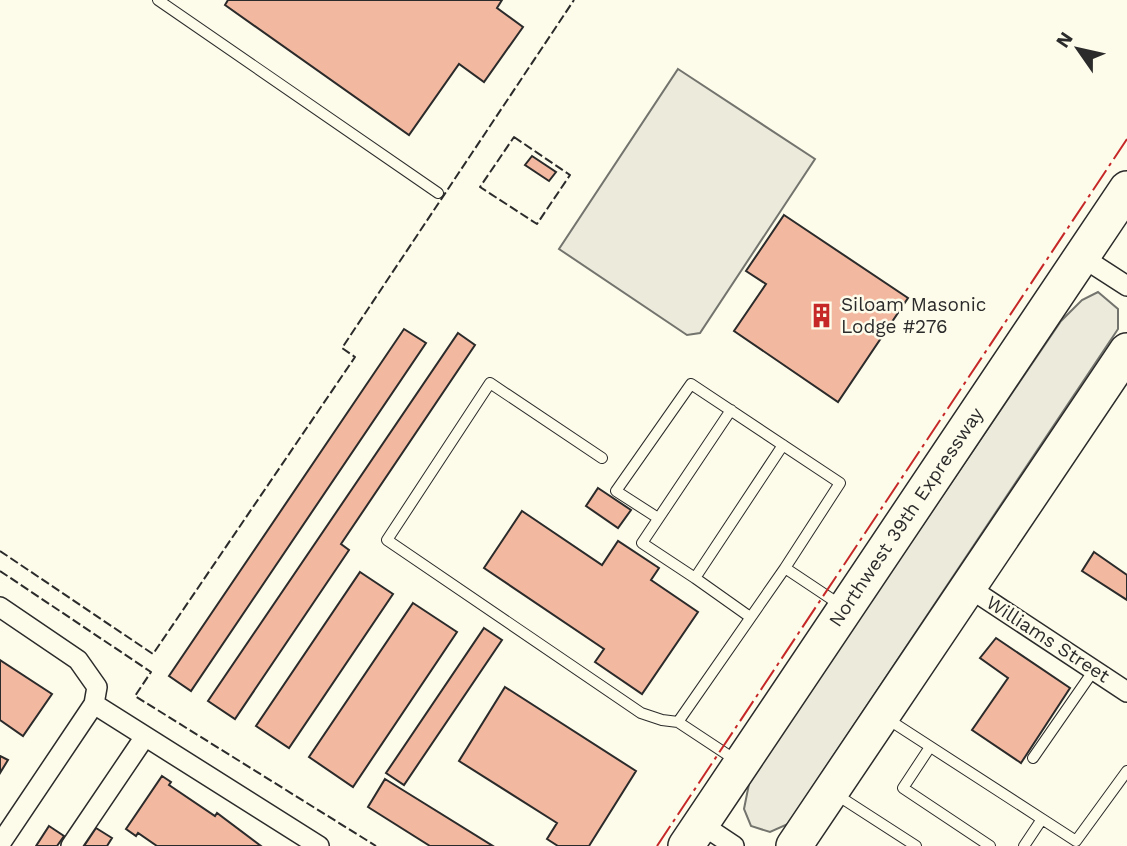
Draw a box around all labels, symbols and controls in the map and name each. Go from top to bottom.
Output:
north arrow [1043,14,1113,84]
text: N [1051,28,1078,52]
place label: Siloam Masonic Lodge #276 [841,293,986,338]
building icon: Siloam Masonic Lodge #276 [807,301,835,329]
street label: Northwest 39th Expressway [824,403,988,631]
street label: Williams Street [982,591,1114,687]

